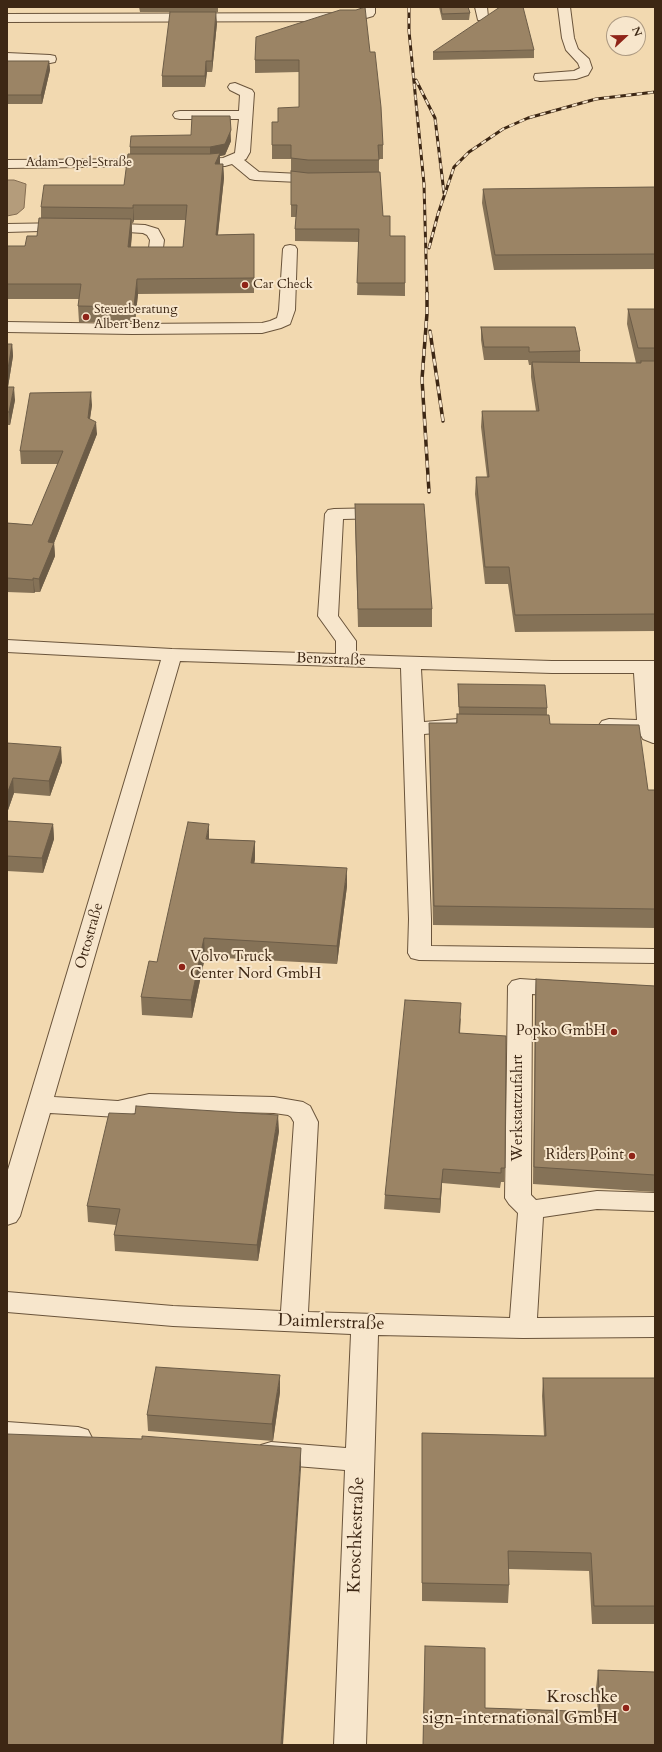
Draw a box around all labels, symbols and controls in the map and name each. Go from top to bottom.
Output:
north arrow [606,16,646,56]
text: N [628,24,645,39]
street label: Adam-Opel-Straße [26,155,132,171]
place label: Car Check [253,277,313,293]
marker: Car Check [240,280,250,290]
place label: Steuerberatung Albert Benz [94,302,177,333]
marker: Steuerberatung Albert Benz [81,312,91,322]
street label: Benzstraße [296,650,366,670]
street label: Ottostraße [72,901,108,971]
place label: Volvo Truck Center Nord GmbH [190,949,321,984]
marker: Volvo Truck Center Nord GmbH [177,962,187,972]
place label: Popko GmbH [516,1023,606,1041]
marker: Popko GmbH [609,1027,619,1037]
street label: Werkstattzufahrt [510,1054,528,1162]
place label: Riders Point [546,1147,624,1165]
marker: Riders Point [627,1151,637,1161]
street label: Daimlerstraße [277,1310,385,1336]
street label: Kroschkestraße [344,1476,370,1594]
place label: Kroschke sign-international GmbH [423,1687,618,1730]
marker: Kroschke sign-international GmbH [621,1703,631,1713]

